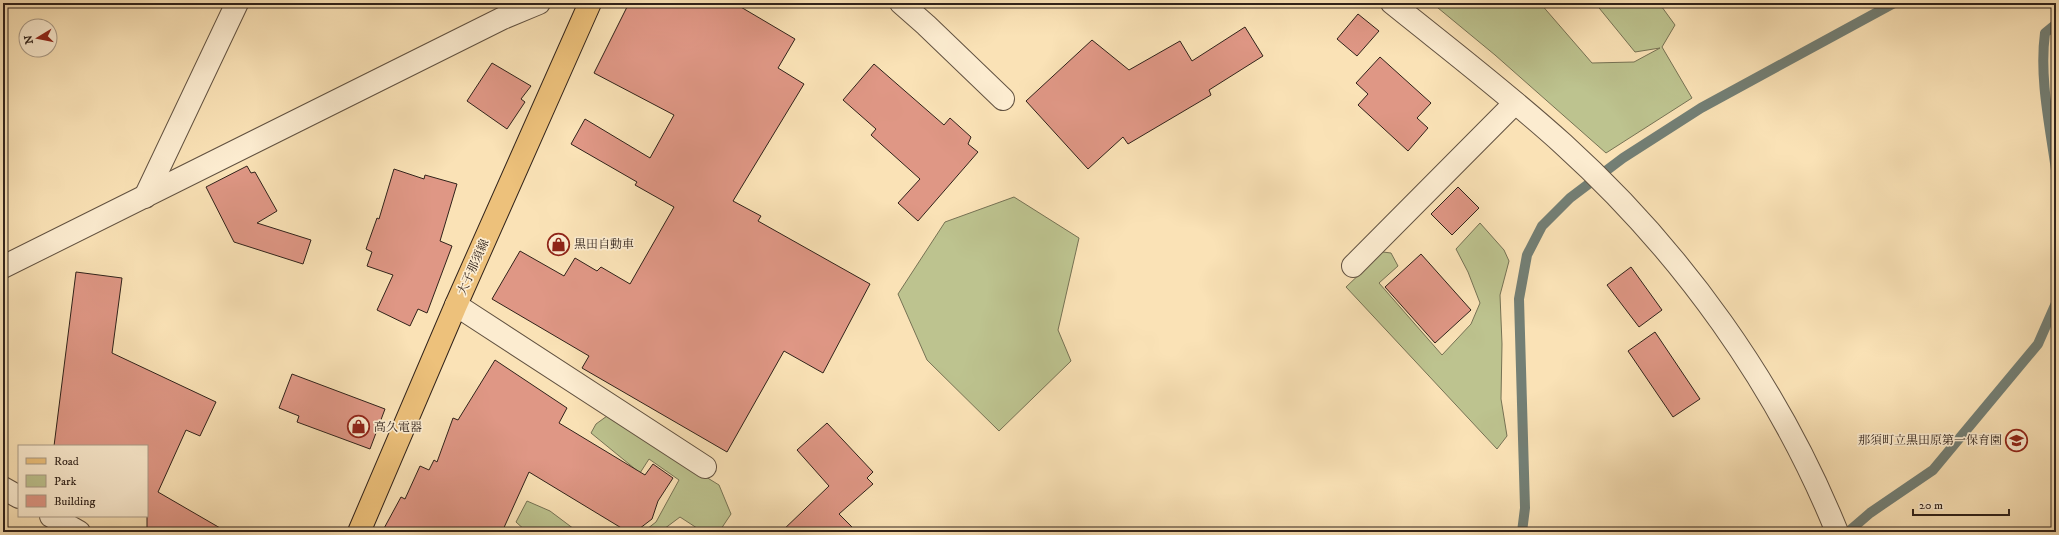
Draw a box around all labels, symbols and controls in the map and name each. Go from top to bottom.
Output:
north arrow [18,18,58,58]
text: N [21,34,37,45]
shop icon: 黒田自動車 [545,231,571,257]
street label: 大子那須線 [454,237,493,298]
place label: 黒田自動車 [574,237,634,252]
shop icon: 高久電器 [345,414,371,440]
place label: 高久電器 [374,420,422,435]
school or university icon: 那須町立黒田原第一保育園 [2004,427,2030,453]
place label: 那須町立黒田原第一保育園 [1858,433,2002,448]
legend [18,445,148,517]
text: Road [54,454,79,469]
text: Park [54,474,76,489]
scale bar [1913,491,2009,517]
text: Building [54,494,95,509]
text: 20 m [1919,498,1943,513]

